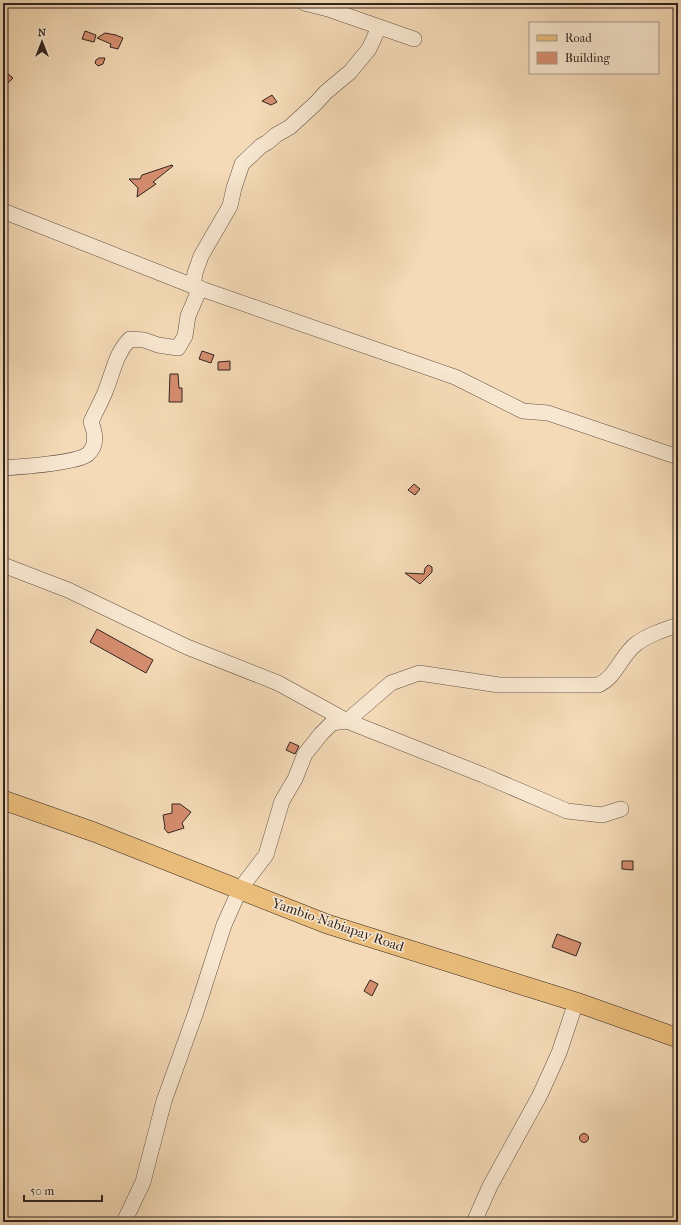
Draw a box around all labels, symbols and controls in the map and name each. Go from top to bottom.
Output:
north arrow [22,22,62,62]
legend [529,22,659,74]
text: N [38,26,47,39]
text: Road [565,31,592,45]
text: Building [565,51,610,65]
street label: Yambio-Nabiapay Road [269,894,407,956]
scale bar [24,1177,102,1203]
text: 50 m [30,1184,54,1198]

